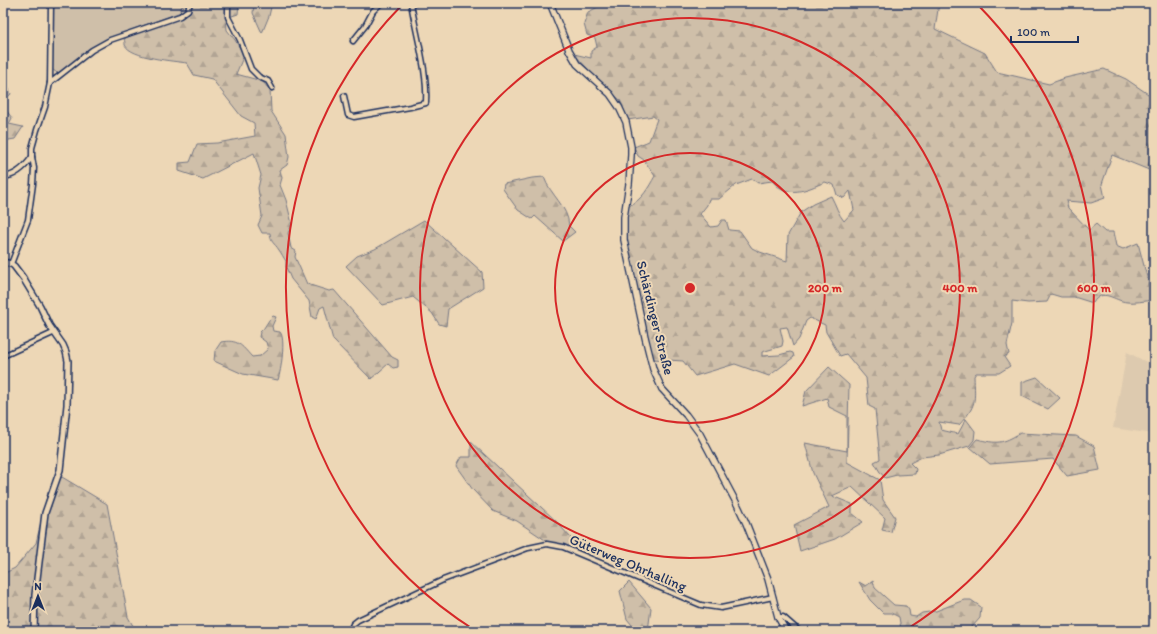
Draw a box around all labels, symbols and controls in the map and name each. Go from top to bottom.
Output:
scale bar [1011,18,1078,44]
text: 100 m [1017,25,1050,39]
street label: Schärdinger Straße [633,259,677,377]
centre of rings [683,281,697,295]
text: 200 m [808,281,843,295]
text: 400 m [943,281,978,295]
text: 600 m [1077,281,1112,295]
street label: Güterweg Ohrhalling [567,531,690,596]
north arrow [18,576,58,616]
text: N [34,580,42,593]

